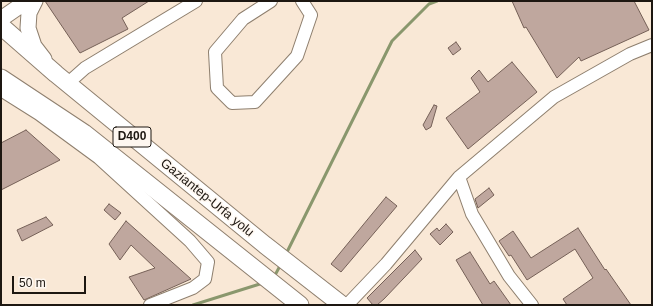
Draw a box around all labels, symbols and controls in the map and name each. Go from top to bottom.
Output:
road number: D400 [113,127,151,147]
street label: Gaziantep-Urfa yolu [157,156,257,240]
scale bar [14,268,88,294]
text: 50 m [19,276,46,290]

